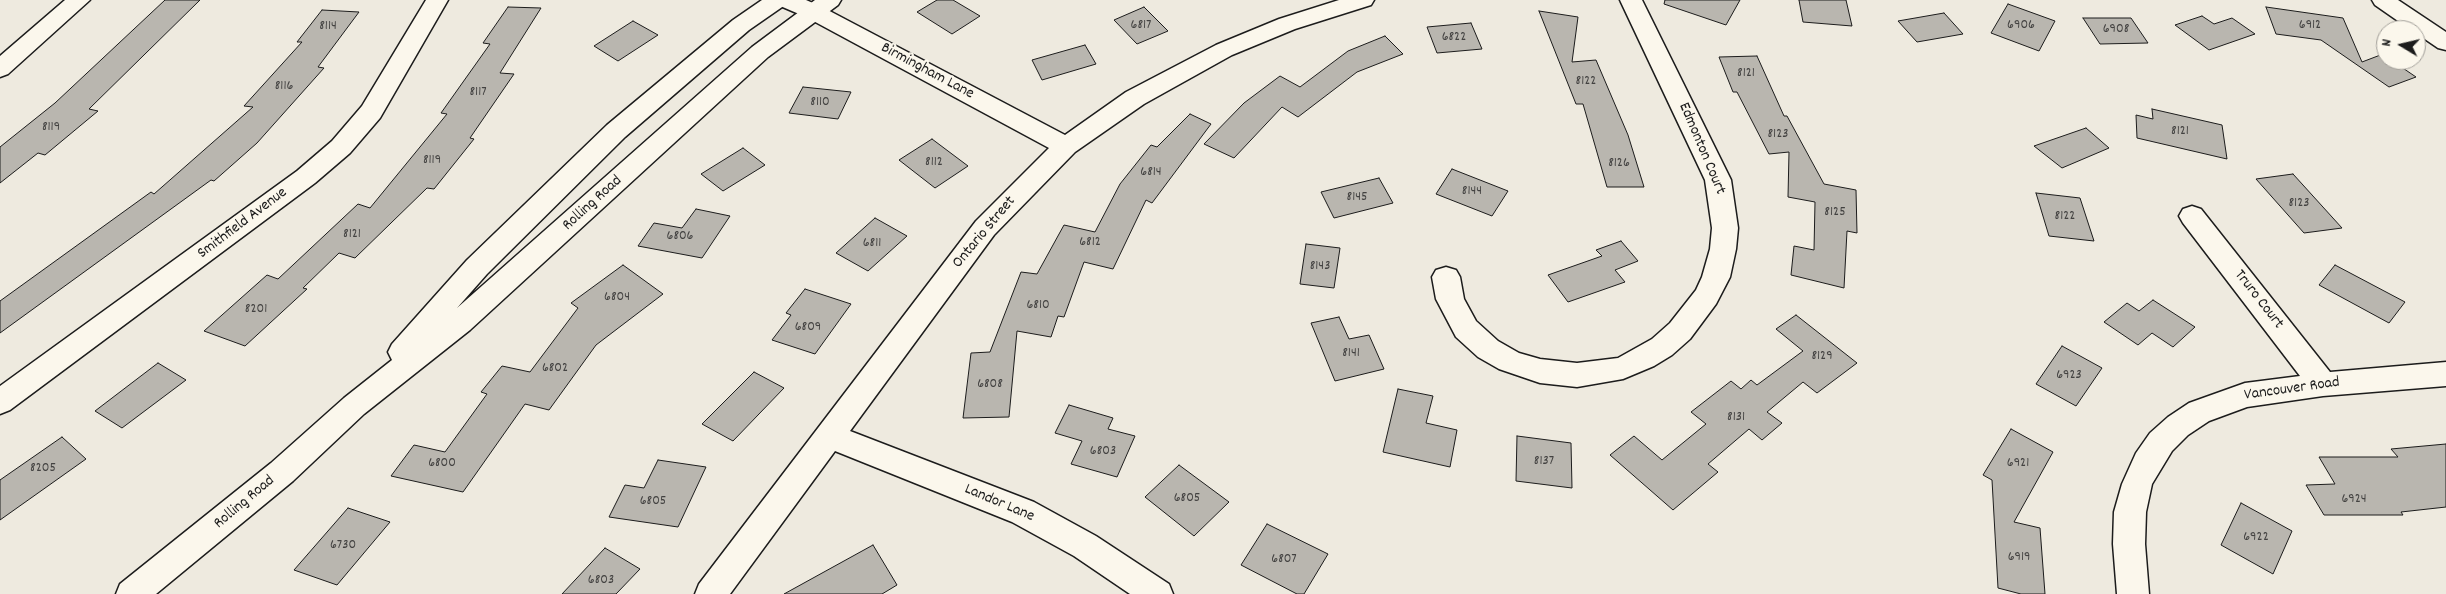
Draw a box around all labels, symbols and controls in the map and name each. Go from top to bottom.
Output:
house number: 6817 [1131,18,1151,34]
house number: 6906 [2007,18,2035,34]
house number: 6912 [2299,18,2321,34]
house number: 8114 [319,19,337,35]
north arrow [2376,20,2426,70]
house number: 6908 [2103,22,2129,38]
house number: 6822 [1442,30,1466,46]
text: N [2377,38,2398,48]
street label: Birmingham Lane [877,39,977,105]
house number: 8121 [1737,66,1755,82]
house number: 8122 [1576,74,1596,90]
house number: 8116 [275,79,293,95]
house number: 8117 [469,85,487,101]
house number: 8110 [810,95,830,111]
street label: Edmonton Court [1673,100,1729,198]
house number: 8119 [42,120,60,136]
house number: 8121 [2171,124,2189,140]
house number: 8123 [1767,127,1789,143]
house number: 8119 [423,153,441,169]
house number: 8112 [925,155,943,171]
house number: 8126 [1608,156,1630,172]
house number: 6814 [1140,165,1162,181]
street label: Rolling Road [559,172,627,236]
street label: Smithfield Avenue [194,184,292,264]
house number: 8144 [1462,184,1482,200]
house number: 8145 [1347,190,1367,206]
street label: Ontario Street [949,193,1021,273]
house number: 8123 [2288,196,2310,212]
house number: 8125 [1824,205,1846,221]
house number: 8122 [2055,209,2075,225]
house number: 8121 [343,227,361,243]
house number: 6806 [667,229,693,245]
house number: 6812 [1079,235,1101,251]
house number: 6811 [863,236,881,252]
house number: 8143 [1310,259,1330,275]
street label: Truro Court [2229,267,2287,333]
house number: 6804 [604,290,630,306]
house number: 6810 [1026,298,1050,314]
house number: 8201 [245,302,267,318]
house number: 6809 [795,320,821,336]
house number: 8141 [1342,346,1360,362]
house number: 8129 [1811,349,1833,365]
house number: 6802 [542,361,568,377]
house number: 6923 [2056,368,2082,384]
street label: Vancouver Road [2243,374,2341,406]
house number: 6808 [977,377,1003,393]
house number: 8131 [1727,410,1745,426]
house number: 6803 [1090,444,1116,460]
house number: 8137 [1534,454,1554,470]
house number: 6800 [428,456,456,472]
house number: 6921 [2007,456,2029,472]
house number: 8205 [30,461,56,477]
street label: Rolling Road [211,472,279,534]
street label: Landor Lane [961,481,1037,527]
house number: 6805 [1174,491,1200,507]
house number: 6924 [2341,492,2367,508]
house number: 6805 [640,494,666,510]
house number: 6922 [2243,530,2269,546]
house number: 6730 [330,538,356,554]
house number: 6919 [2008,550,2030,566]
house number: 6807 [1271,552,1297,568]
house number: 6803 [588,573,614,589]

